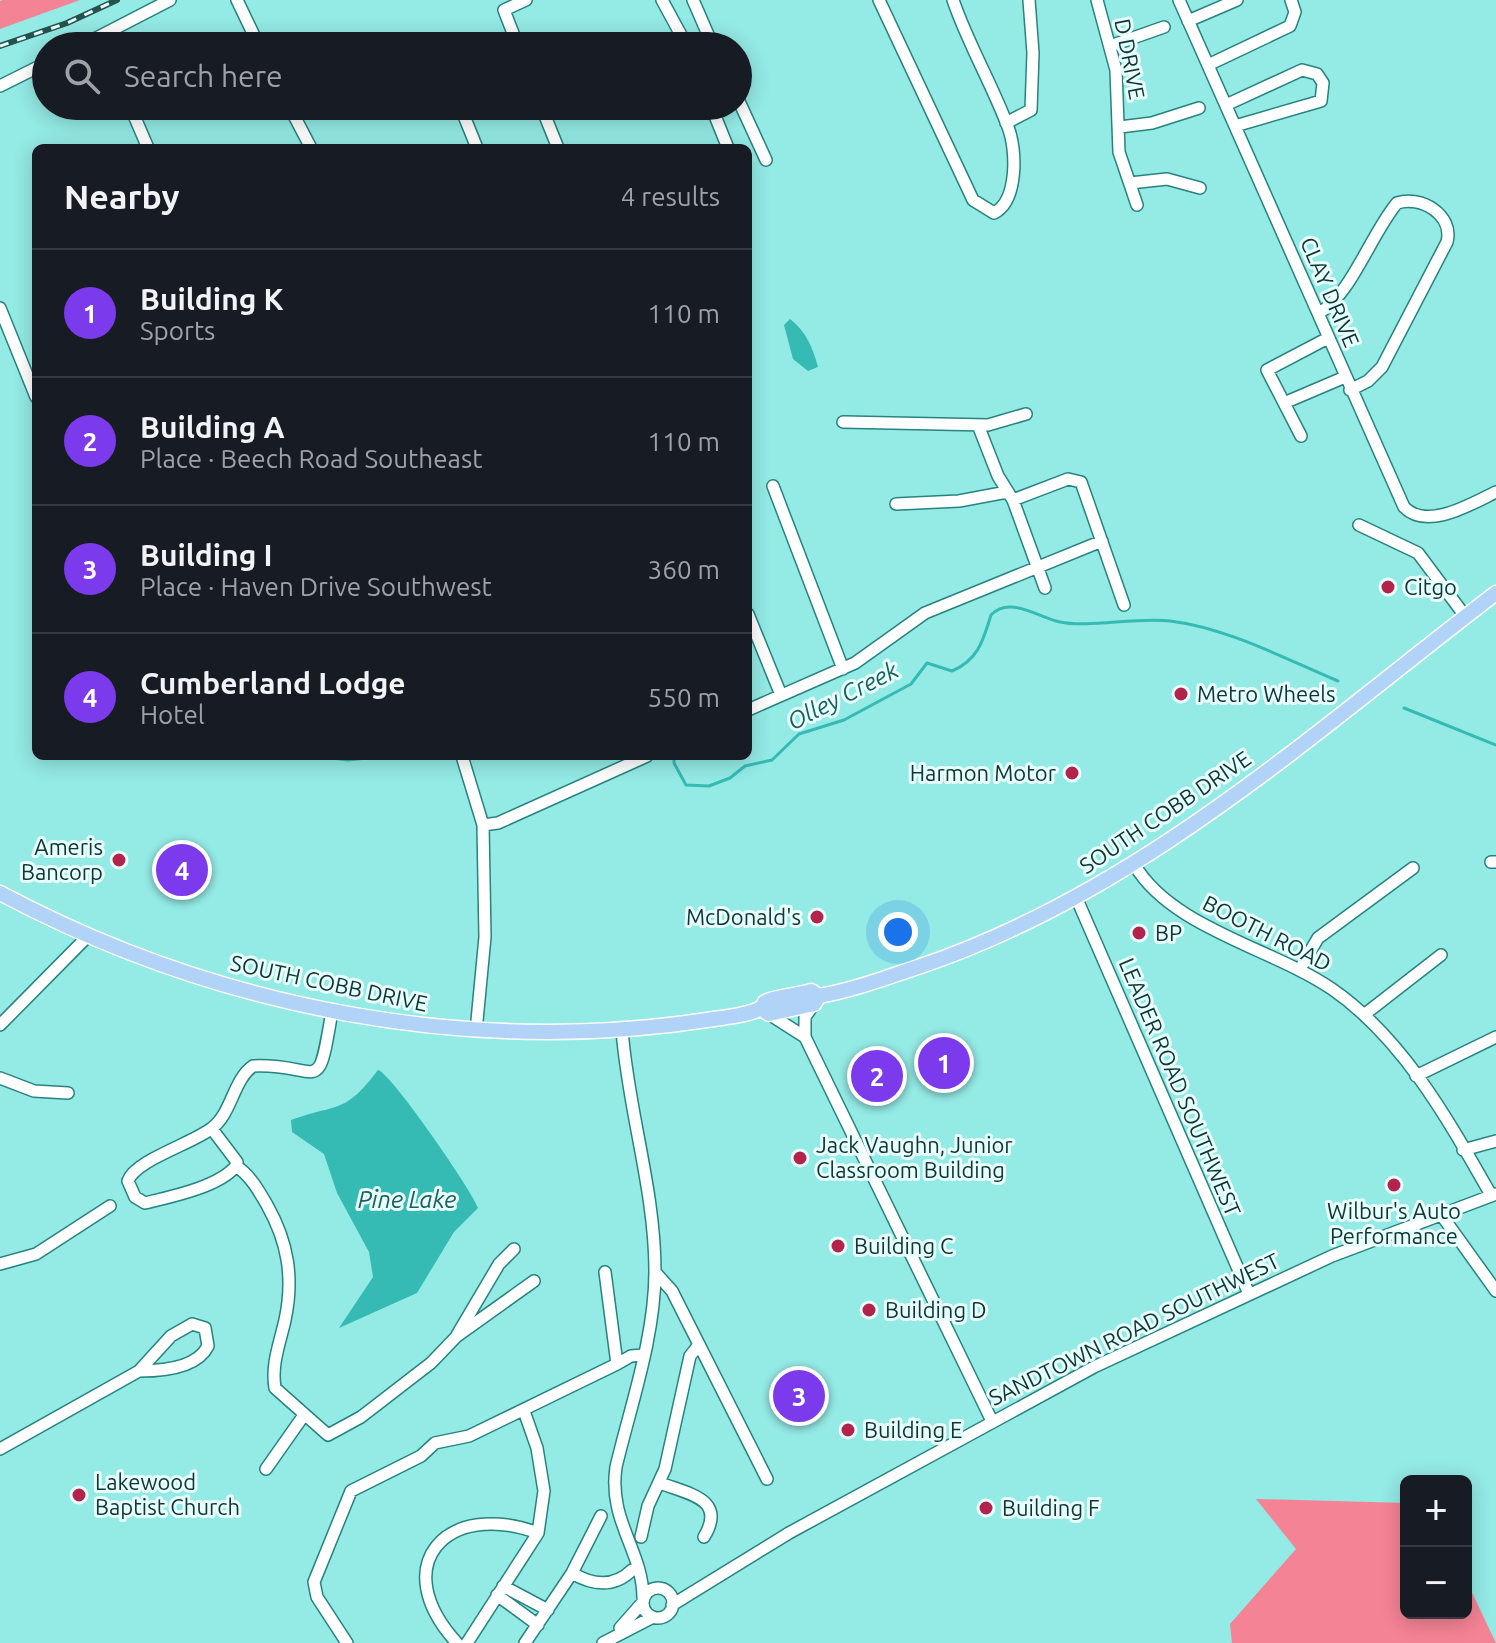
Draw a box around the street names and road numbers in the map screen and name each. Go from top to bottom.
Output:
street label: D DRIVE [1110,16,1151,101]
street label: CLAY DRIVE [1296,233,1365,351]
street label: SOUTH COBB DRIVE [1075,745,1255,878]
street label: BOOTH ROAD [1199,889,1336,976]
street label: SOUTH COBB DRIVE [228,949,430,1016]
street label: LEADER ROAD SOUTHWEST [1115,954,1246,1220]
street label: SANDTOWN ROAD SOUTHWEST [985,1247,1283,1410]

